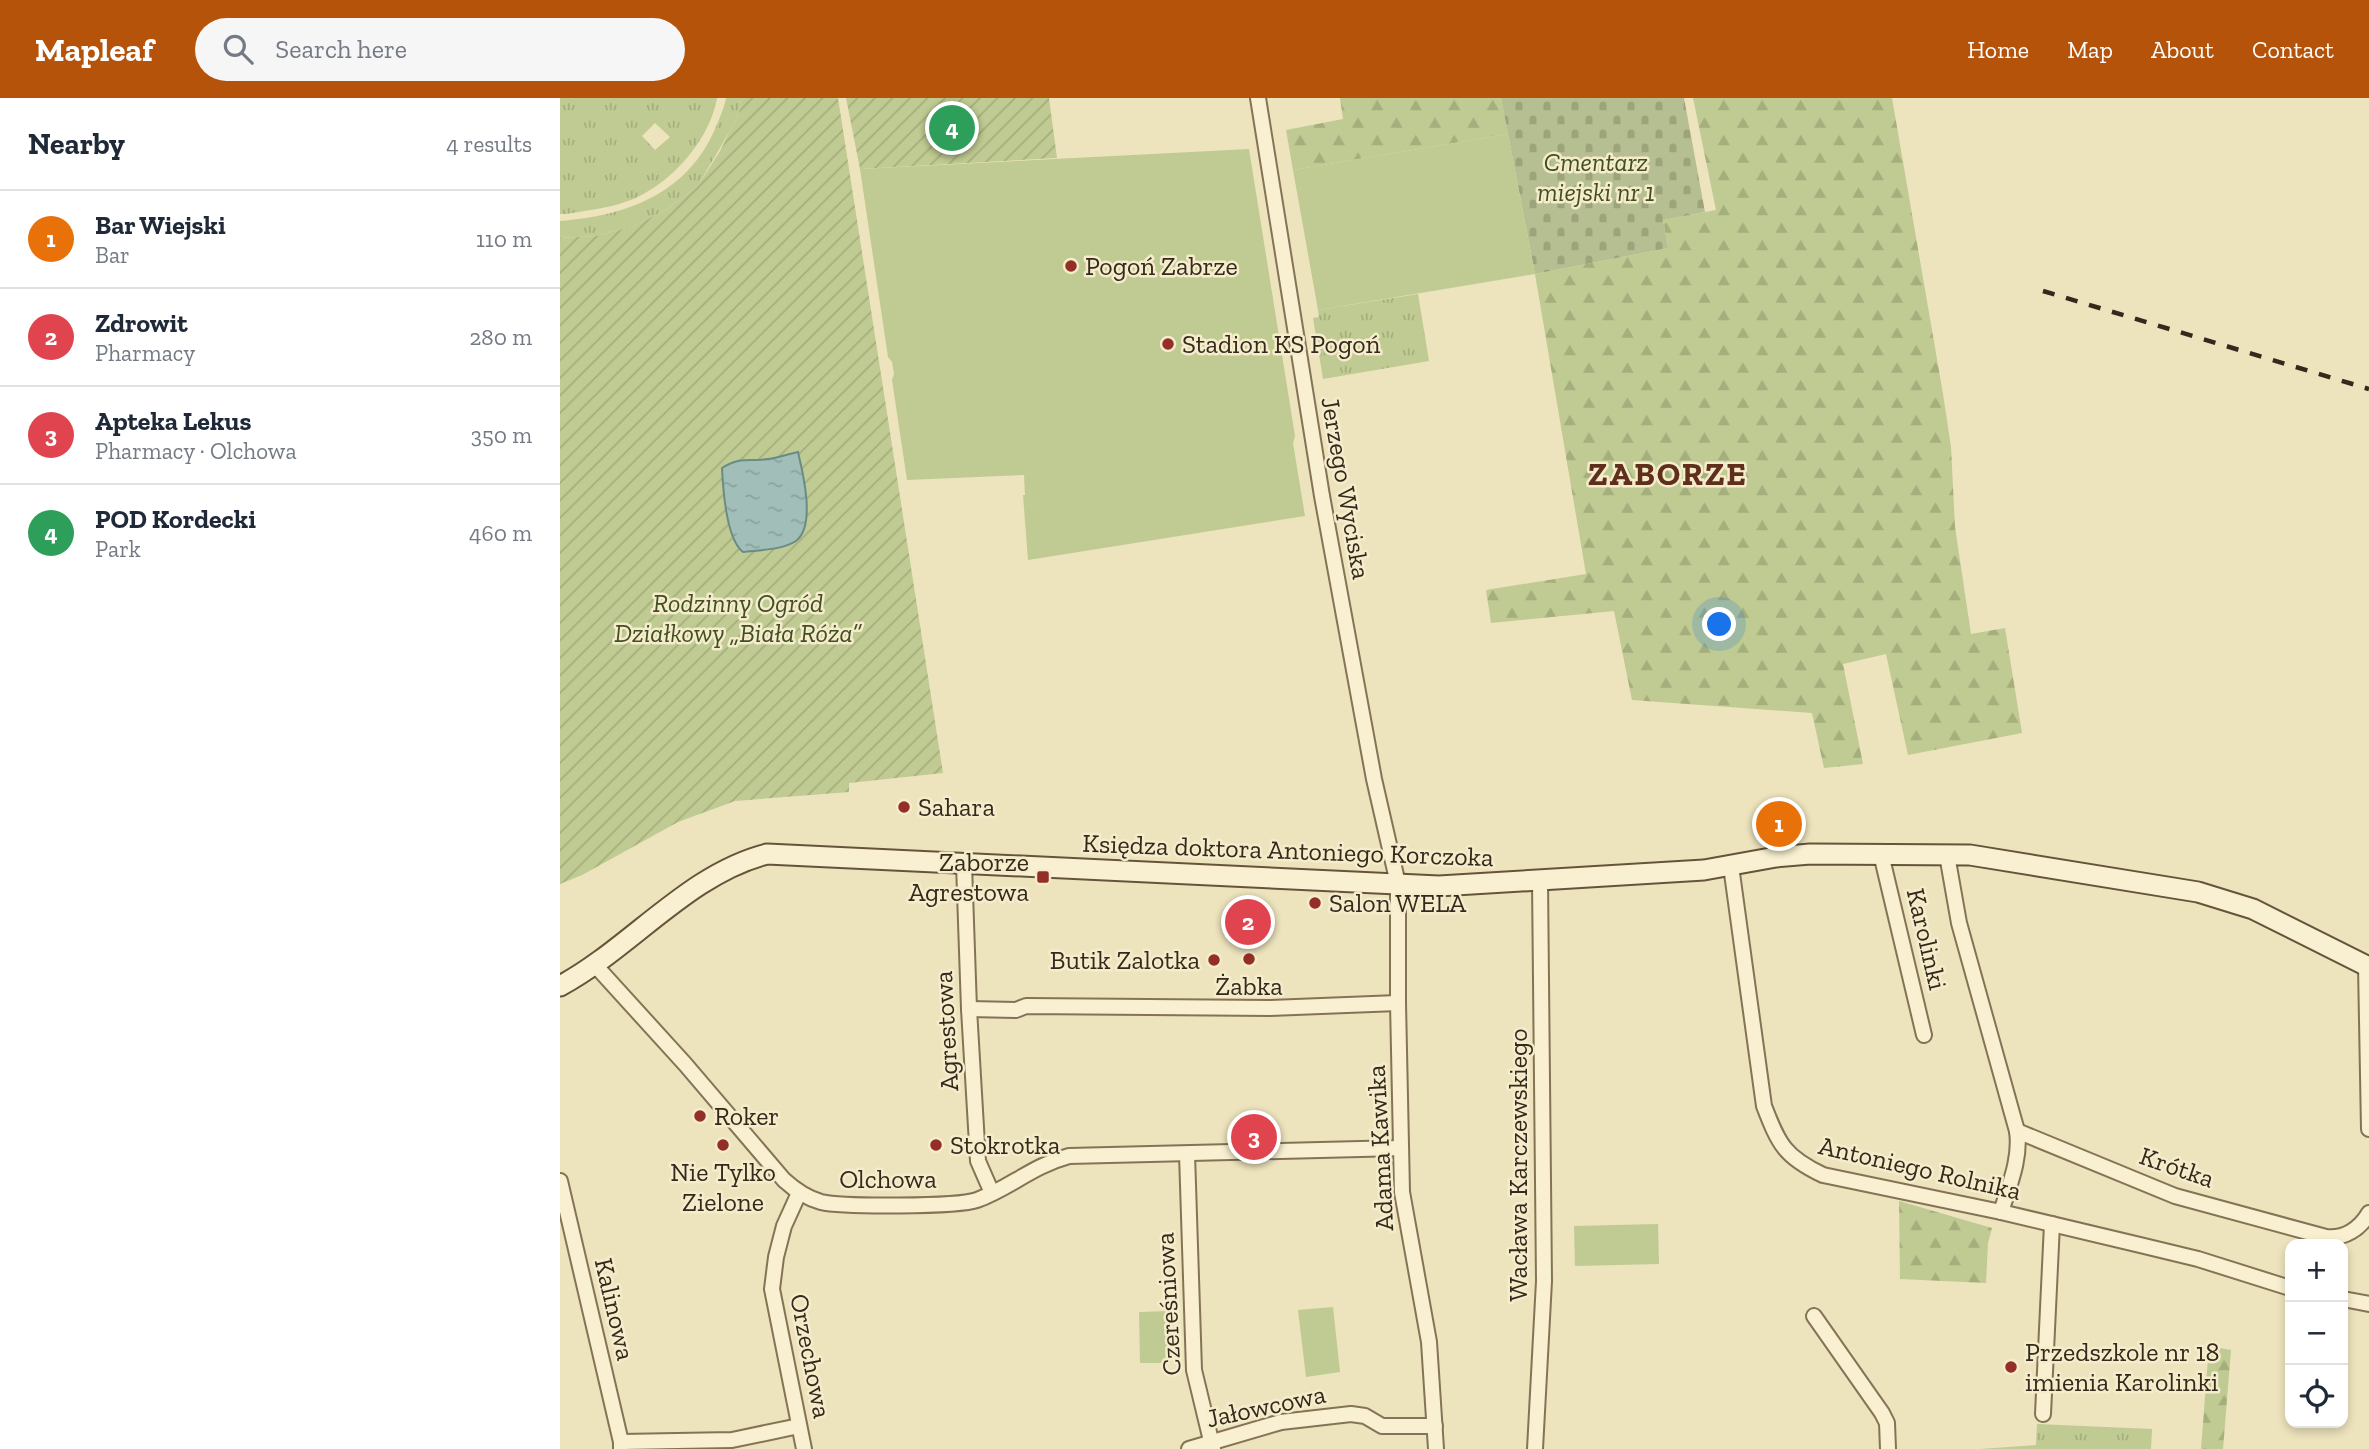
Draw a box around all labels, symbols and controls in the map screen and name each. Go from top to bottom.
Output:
search box [195,18,685,81]
text: Mapleaf [35,30,153,69]
icon: search [219,30,257,68]
text: Search here [275,33,407,65]
text: Home [1967,35,2029,64]
text: Map [2067,35,2113,64]
text: About [2151,35,2214,64]
text: Contact [2252,35,2334,64]
pin: 4 [929,102,975,154]
text: Nearby [28,126,125,162]
text: 4 results [446,130,532,158]
park label: Cmentarz miejski nr 1 [1537,146,1655,208]
text: Bar Wiejski [95,209,226,241]
text: 1 [46,225,56,253]
text: 110 m [476,225,532,253]
text: Bar [95,241,130,269]
place label: Pogoń Zabrze [1085,250,1238,282]
marker: Pogoń Zabrze [1063,258,1079,274]
text: Zdrowit [95,307,188,339]
text: 2 [45,323,57,351]
text: 280 m [469,323,532,351]
place label: Stadion KS Pogoń [1182,328,1380,360]
marker: Stadion KS Pogoń [1160,336,1176,352]
text: Pharmacy [95,339,195,367]
street label: Jerzego Wyciska [1314,394,1378,582]
text: Apteka Lekus [95,405,251,437]
text: 3 [45,421,57,449]
text: 350 m [471,421,532,449]
text: Pharmacy · Olchowa [95,437,297,465]
district label: ZABORZE [1588,454,1748,493]
text: POD Kordecki [95,503,256,535]
text: 4 [44,519,58,547]
text: 460 m [469,519,532,547]
text: Park [95,535,141,563]
park label: Rodzinny Ogród Działkowy „Biała Róża” [614,587,862,649]
your location [1702,607,1736,641]
place label: Sahara [918,791,995,823]
pin: 1 [1756,798,1802,850]
marker: Sahara [896,799,912,815]
street label: Księdza doktora Antoniego Korczoka [1082,827,1495,873]
place label: Zaborze Agrestowa [909,846,1029,908]
marker: Zaborze Agrestowa [1035,869,1051,885]
street label: Karolinki [1900,885,1954,993]
place label: Salon WELA [1329,887,1467,919]
marker: Salon WELA [1307,895,1323,911]
pin: 2 [1225,896,1271,948]
place label: Butik Zalotka [1050,944,1200,976]
marker: Żabka [1241,951,1257,967]
marker: Butik Zalotka [1206,952,1222,968]
street label: Agrestowa [927,970,965,1092]
place label: Żabka [1215,970,1283,1002]
street label: Wacława Karczewskiego [1502,1028,1534,1302]
street label: Adama Kawika [1360,1064,1400,1232]
place label: Roker [714,1100,779,1132]
marker: Roker [692,1108,708,1124]
pin: 3 [1231,1111,1277,1163]
place label: Stokrotka [950,1129,1061,1161]
street label: Antoniego Rolnika [1816,1129,2025,1207]
marker: Nie Tylko Zielone [715,1137,731,1153]
marker: Stokrotka [928,1137,944,1153]
street label: Krótka [2136,1139,2219,1195]
place label: Nie Tylko Zielone [670,1156,776,1218]
street label: Olchowa [839,1163,937,1195]
street label: Czereśniowa [1148,1231,1188,1376]
map controls [2285,1239,2348,1428]
button: + [2285,1239,2348,1302]
street label: Kalinowa [588,1255,642,1364]
street label: Orzechowa [783,1291,839,1421]
button: − [2285,1302,2348,1365]
place label: Przedszkole nr 18 imienia Karolinki [2025,1336,2220,1398]
marker: Przedszkole nr 18 imienia Karolinki [2003,1359,2019,1375]
button: locate [2285,1365,2348,1428]
street label: Jałowcowa [1203,1378,1329,1434]

